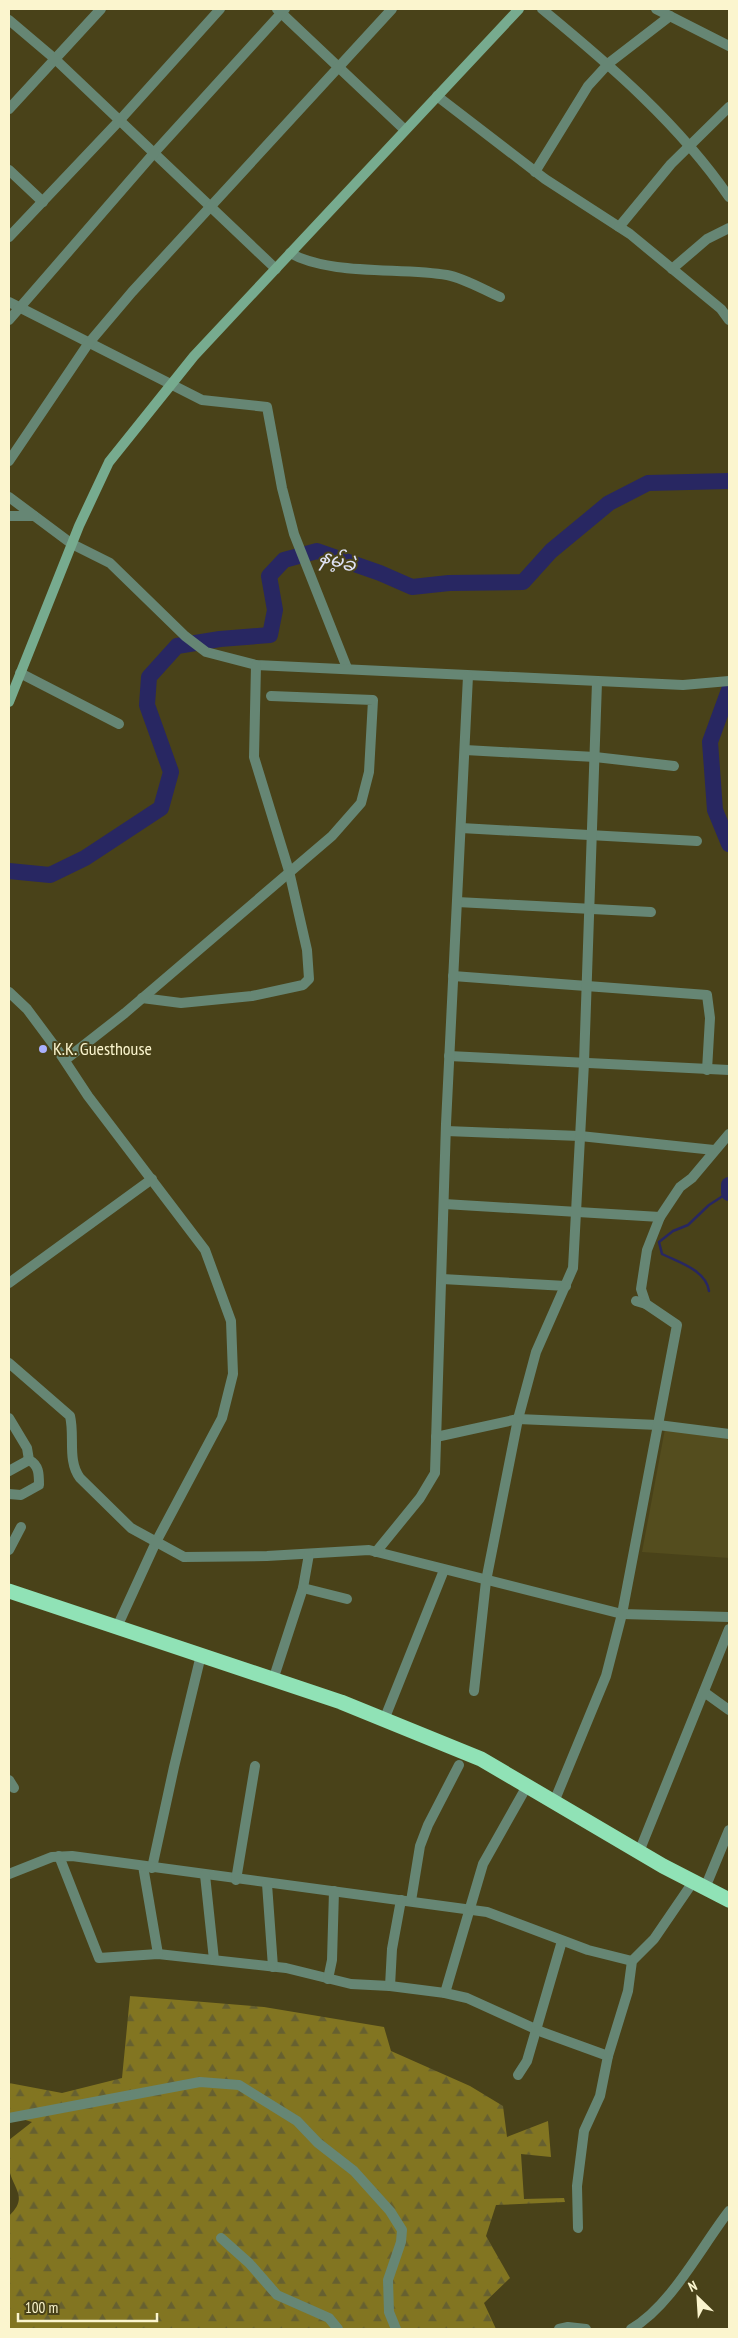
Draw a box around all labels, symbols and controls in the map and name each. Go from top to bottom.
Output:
water label: နမ့်ခဲ [316,542,360,581]
place label: K.K. Guesthouse [53,1037,152,1060]
marker: K.K. Guesthouse [37,1043,49,1055]
north arrow [673,2273,723,2323]
text: N [685,2276,700,2296]
scale bar [18,2290,156,2322]
text: 100 m [25,2298,58,2317]

